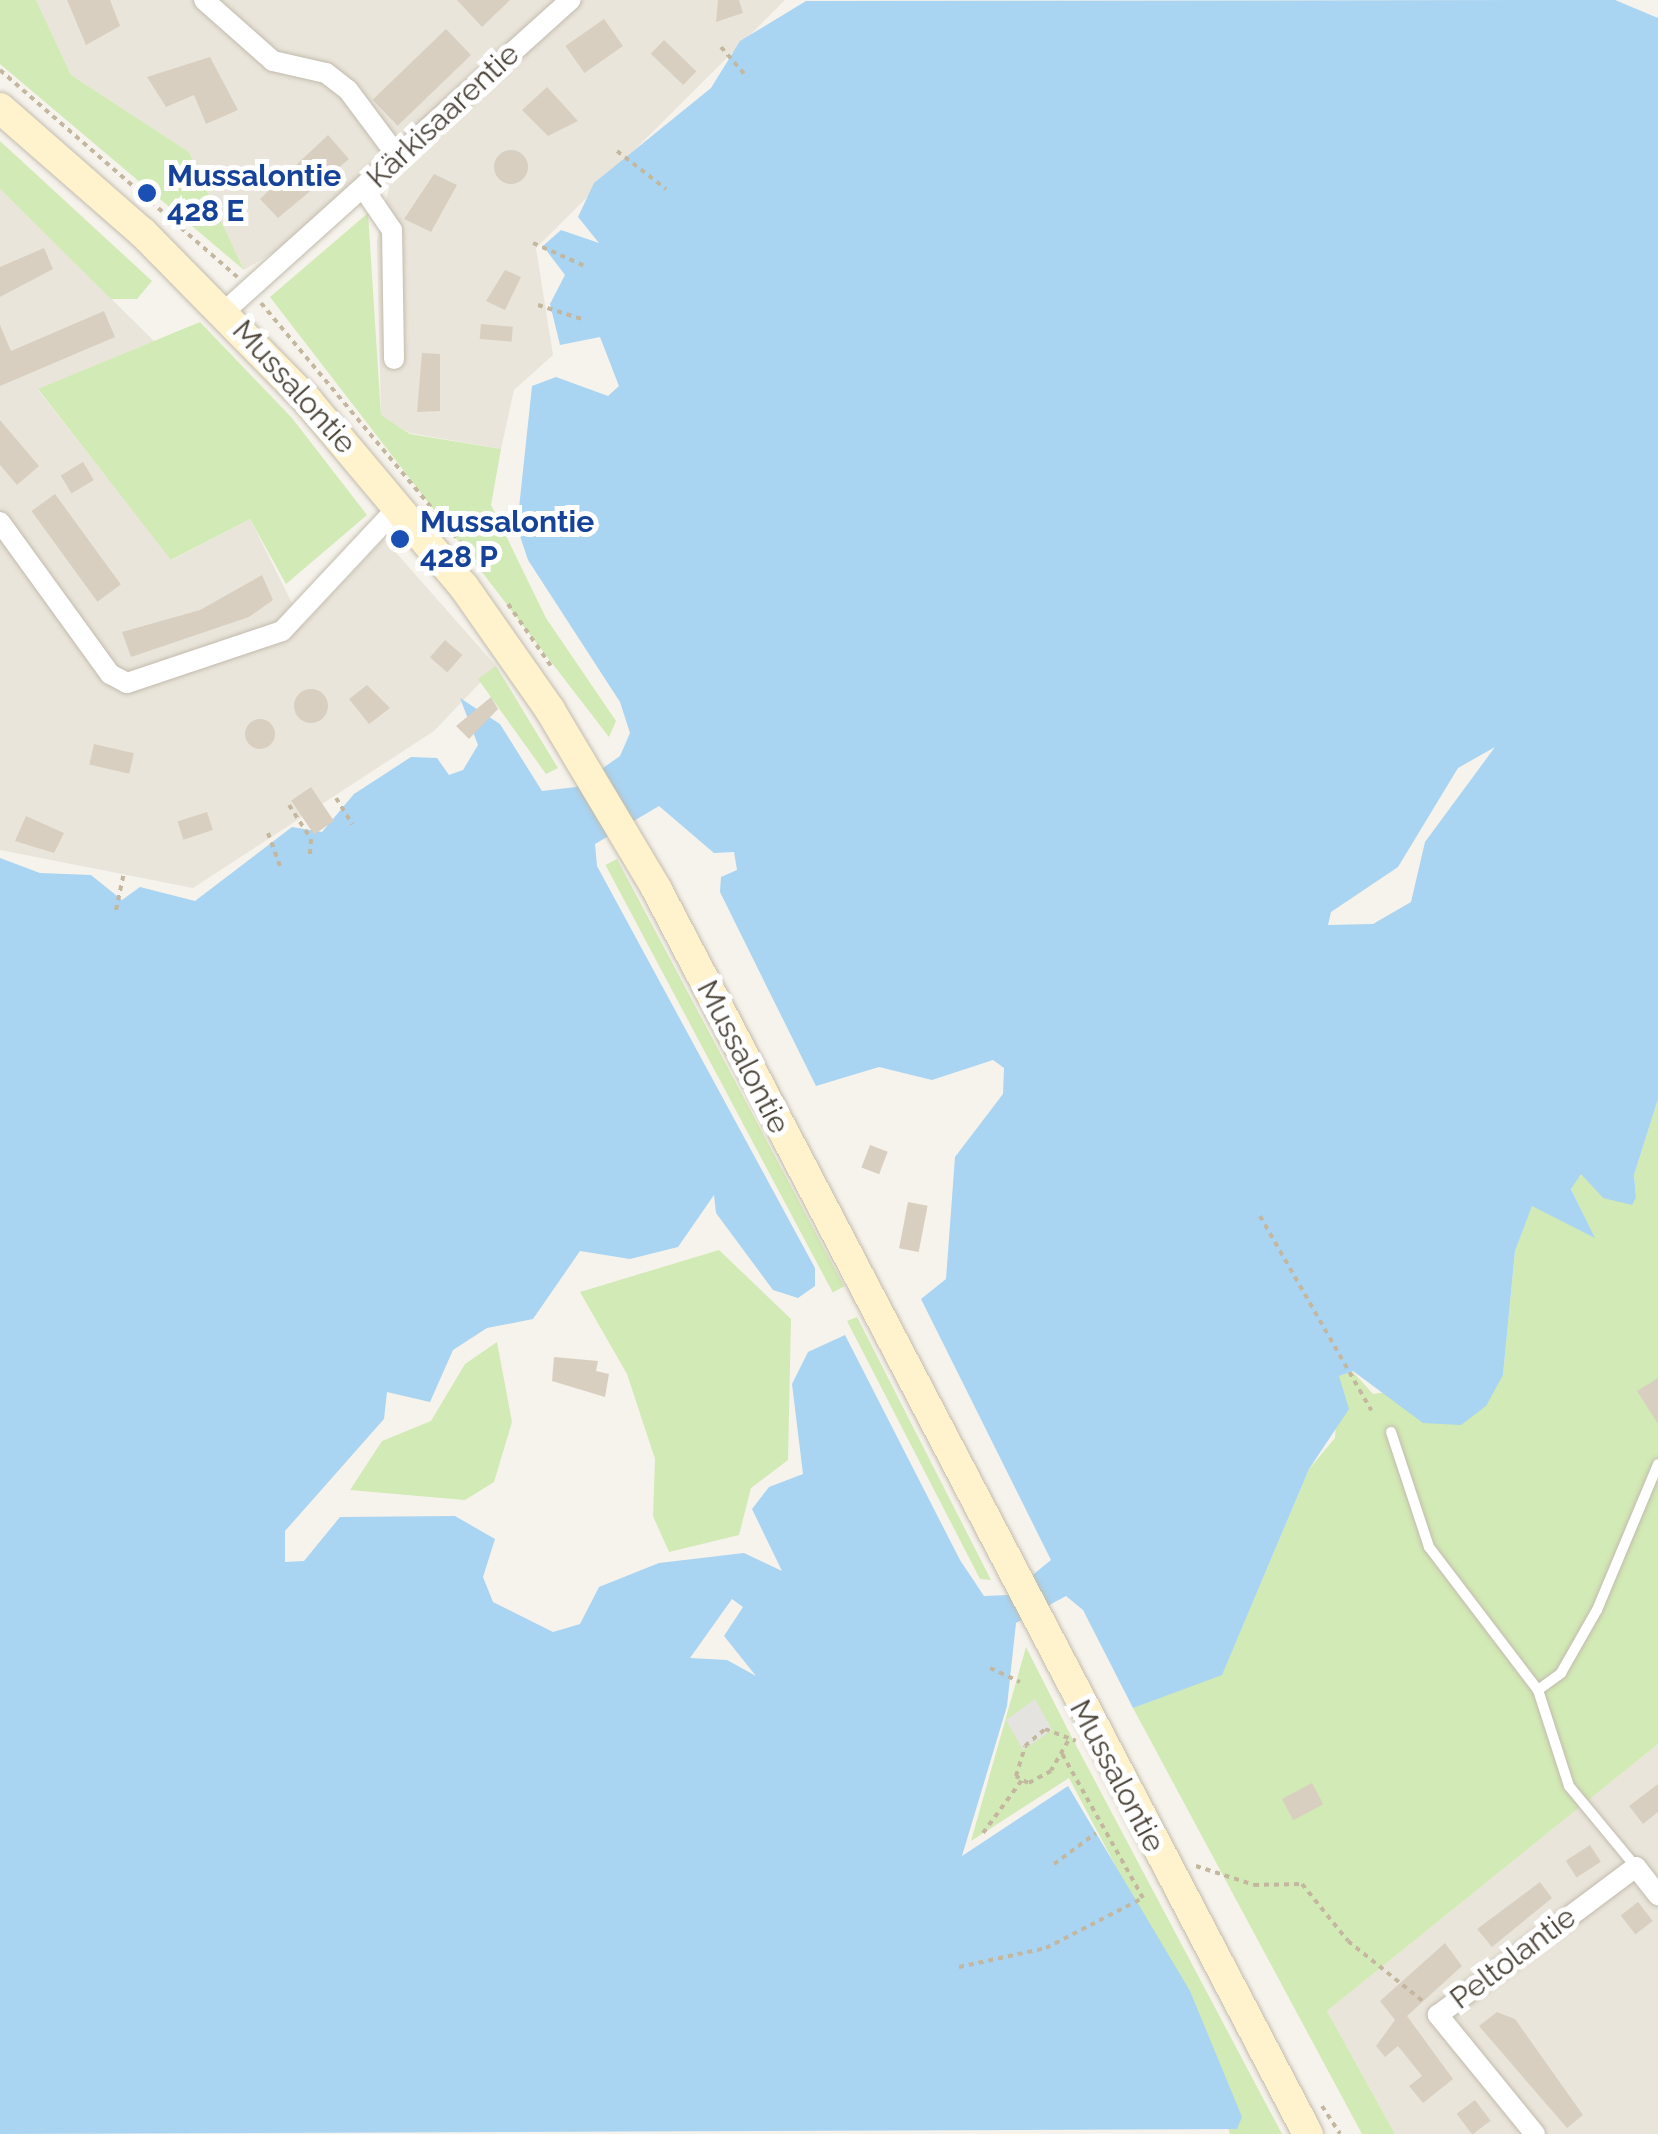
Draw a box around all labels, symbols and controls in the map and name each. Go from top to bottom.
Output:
street label: Kärkisaarentie [359,36,527,196]
place label: Mussalontie 428 E [167,158,341,228]
marker: Mussalontie 428 E [136,182,158,204]
street label: Mussalontie [225,313,363,461]
place label: Mussalontie 428 P [420,504,594,574]
marker: Mussalontie 428 P [389,528,411,550]
street label: Mussalontie [689,974,797,1140]
street label: Mussalontie [1062,1694,1172,1858]
street label: Peltolantie [1443,1899,1583,2017]

